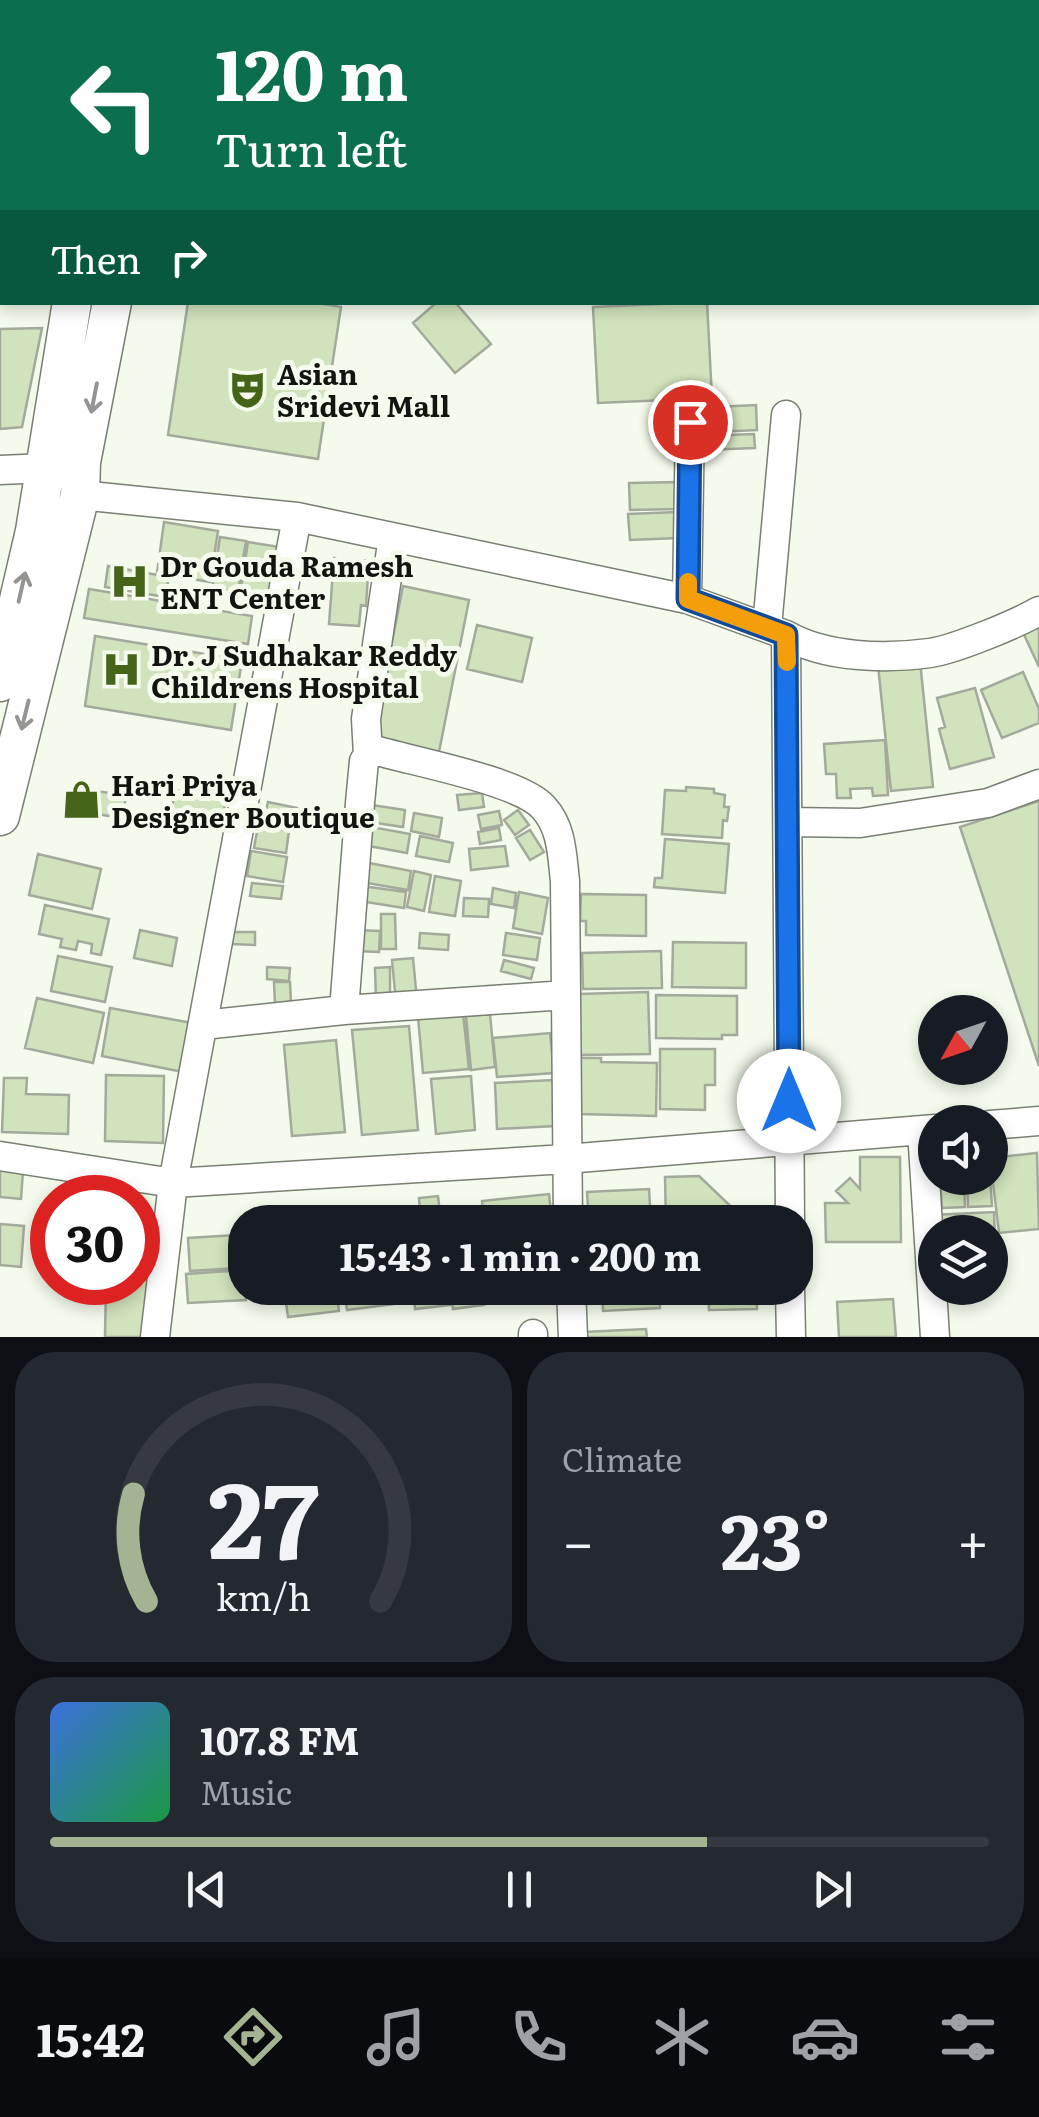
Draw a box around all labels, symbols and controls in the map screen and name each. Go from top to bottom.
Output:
text: 120 m [215,19,408,123]
icon: left [50,40,180,170]
text: Turn left [215,114,407,181]
text: Then [50,229,141,286]
icon: right [161,230,216,285]
place label: Asian Sridevi Mall [277,352,450,426]
theatre icon: Asian Sridevi Mall [226,368,268,410]
pin [648,380,733,465]
one-way arrow [83,381,102,413]
icon: arrive [663,395,718,450]
place label: Dr Gouda Ramesh ENT Center [160,544,413,618]
hospital icon: Dr Gouda Ramesh ENT Center [109,560,151,602]
one-way arrow [14,572,32,604]
place label: Dr. J Sudhakar Reddy Childrens Hospital [151,633,458,707]
hospital icon: Dr. J Sudhakar Reddy Childrens Hospital [100,649,142,691]
one-way arrow [15,698,33,730]
place label: Hari Priya Designer Boutique [111,763,375,837]
shop icon: Hari Priya Designer Boutique [60,779,102,821]
north arrow [918,995,1008,1085]
map controls [918,995,1008,1305]
position arrow [737,1049,841,1153]
button: sound [918,1105,1008,1195]
speed limit sign: 30 [30,1175,160,1305]
button: layers [918,1215,1008,1305]
text: 15:43 · 1 min · 200 m [340,1226,701,1283]
text: Climate [562,1434,682,1482]
text: 27 [208,1437,319,1591]
text: 23° [720,1482,831,1593]
text: − [562,1498,594,1580]
text: + [957,1498,989,1580]
text: km/h [216,1569,311,1622]
text: 107.8 FM [200,1710,360,1767]
text: Music [200,1767,292,1815]
icon: previous [179,1862,234,1917]
icon: pause [492,1862,547,1917]
icon: next [805,1862,860,1917]
icon: directions [218,2002,288,2072]
icon: music [361,2002,431,2072]
icon: phone [504,2002,574,2072]
icon: climate [647,2002,717,2072]
icon: car [790,2002,860,2072]
icon: filters [933,2002,1003,2072]
text: 15:42 [36,2004,145,2071]

